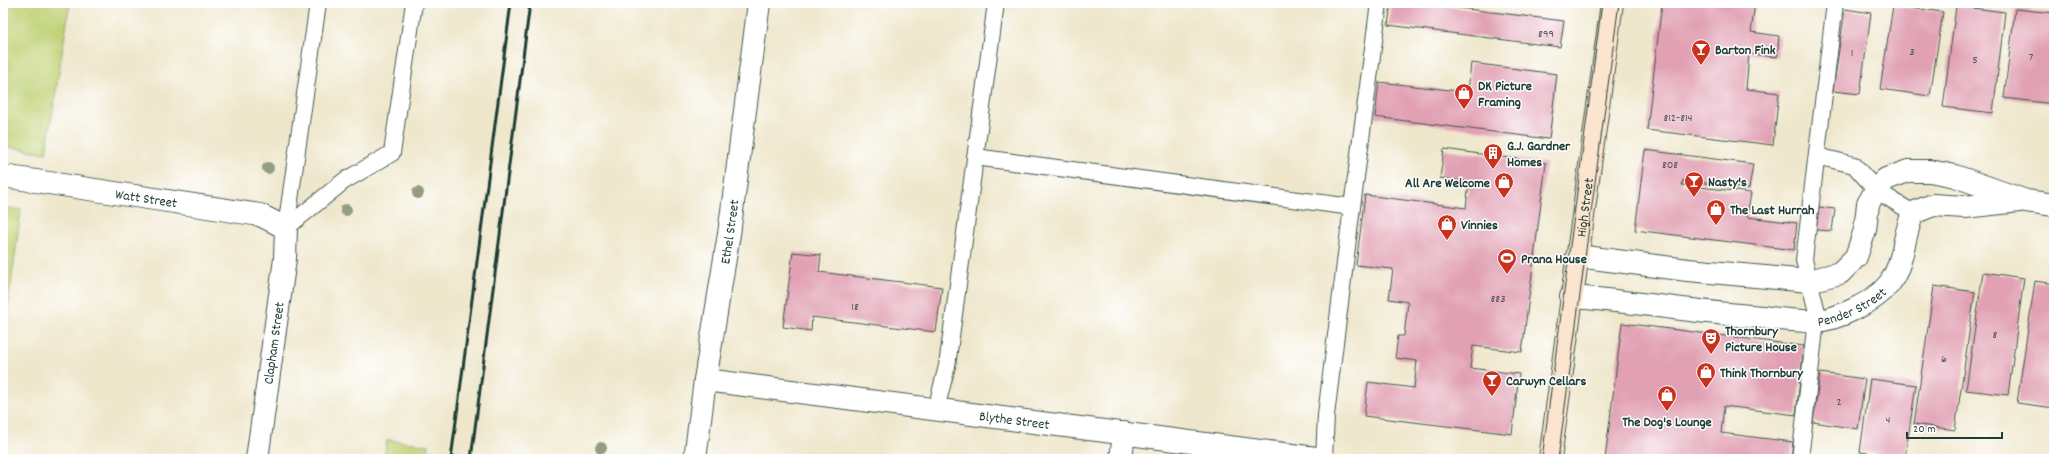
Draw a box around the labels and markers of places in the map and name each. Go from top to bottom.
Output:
bar icon: Barton Fink [1690,38,1712,66]
place label: Barton Fink [1715,41,1776,61]
place label: DK Picture Framing [1478,77,1532,113]
shop icon: DK Picture Framing [1453,82,1475,110]
place label: G.J. Gardner Homes [1507,137,1571,173]
building icon: G.J. Gardner Homes [1482,142,1504,170]
bar icon: Nasty's [1683,170,1705,198]
shop icon: All Are Welcome [1493,171,1515,199]
place label: Nasty's [1708,173,1747,193]
place label: All Are Welcome [1405,174,1490,194]
shop icon: The Last Hurrah [1705,198,1727,226]
place label: The Last Hurrah [1730,201,1815,221]
shop icon: Vinnies [1436,213,1458,241]
place label: Vinnies [1461,216,1498,236]
sports icon: Prana House [1496,247,1518,275]
place label: Prana House [1521,250,1587,270]
place label: Thornbury Picture House [1725,322,1797,358]
theatre icon: Thornbury Picture House [1700,327,1722,355]
shop icon: Think Thornbury [1695,361,1717,389]
place label: Think Thornbury [1720,364,1804,384]
bar icon: Carwyn Cellars [1481,369,1503,397]
place label: Carwyn Cellars [1506,372,1587,392]
shop icon: The Dog's Lounge [1656,384,1678,412]
place label: The Dog's Lounge [1622,413,1712,433]

